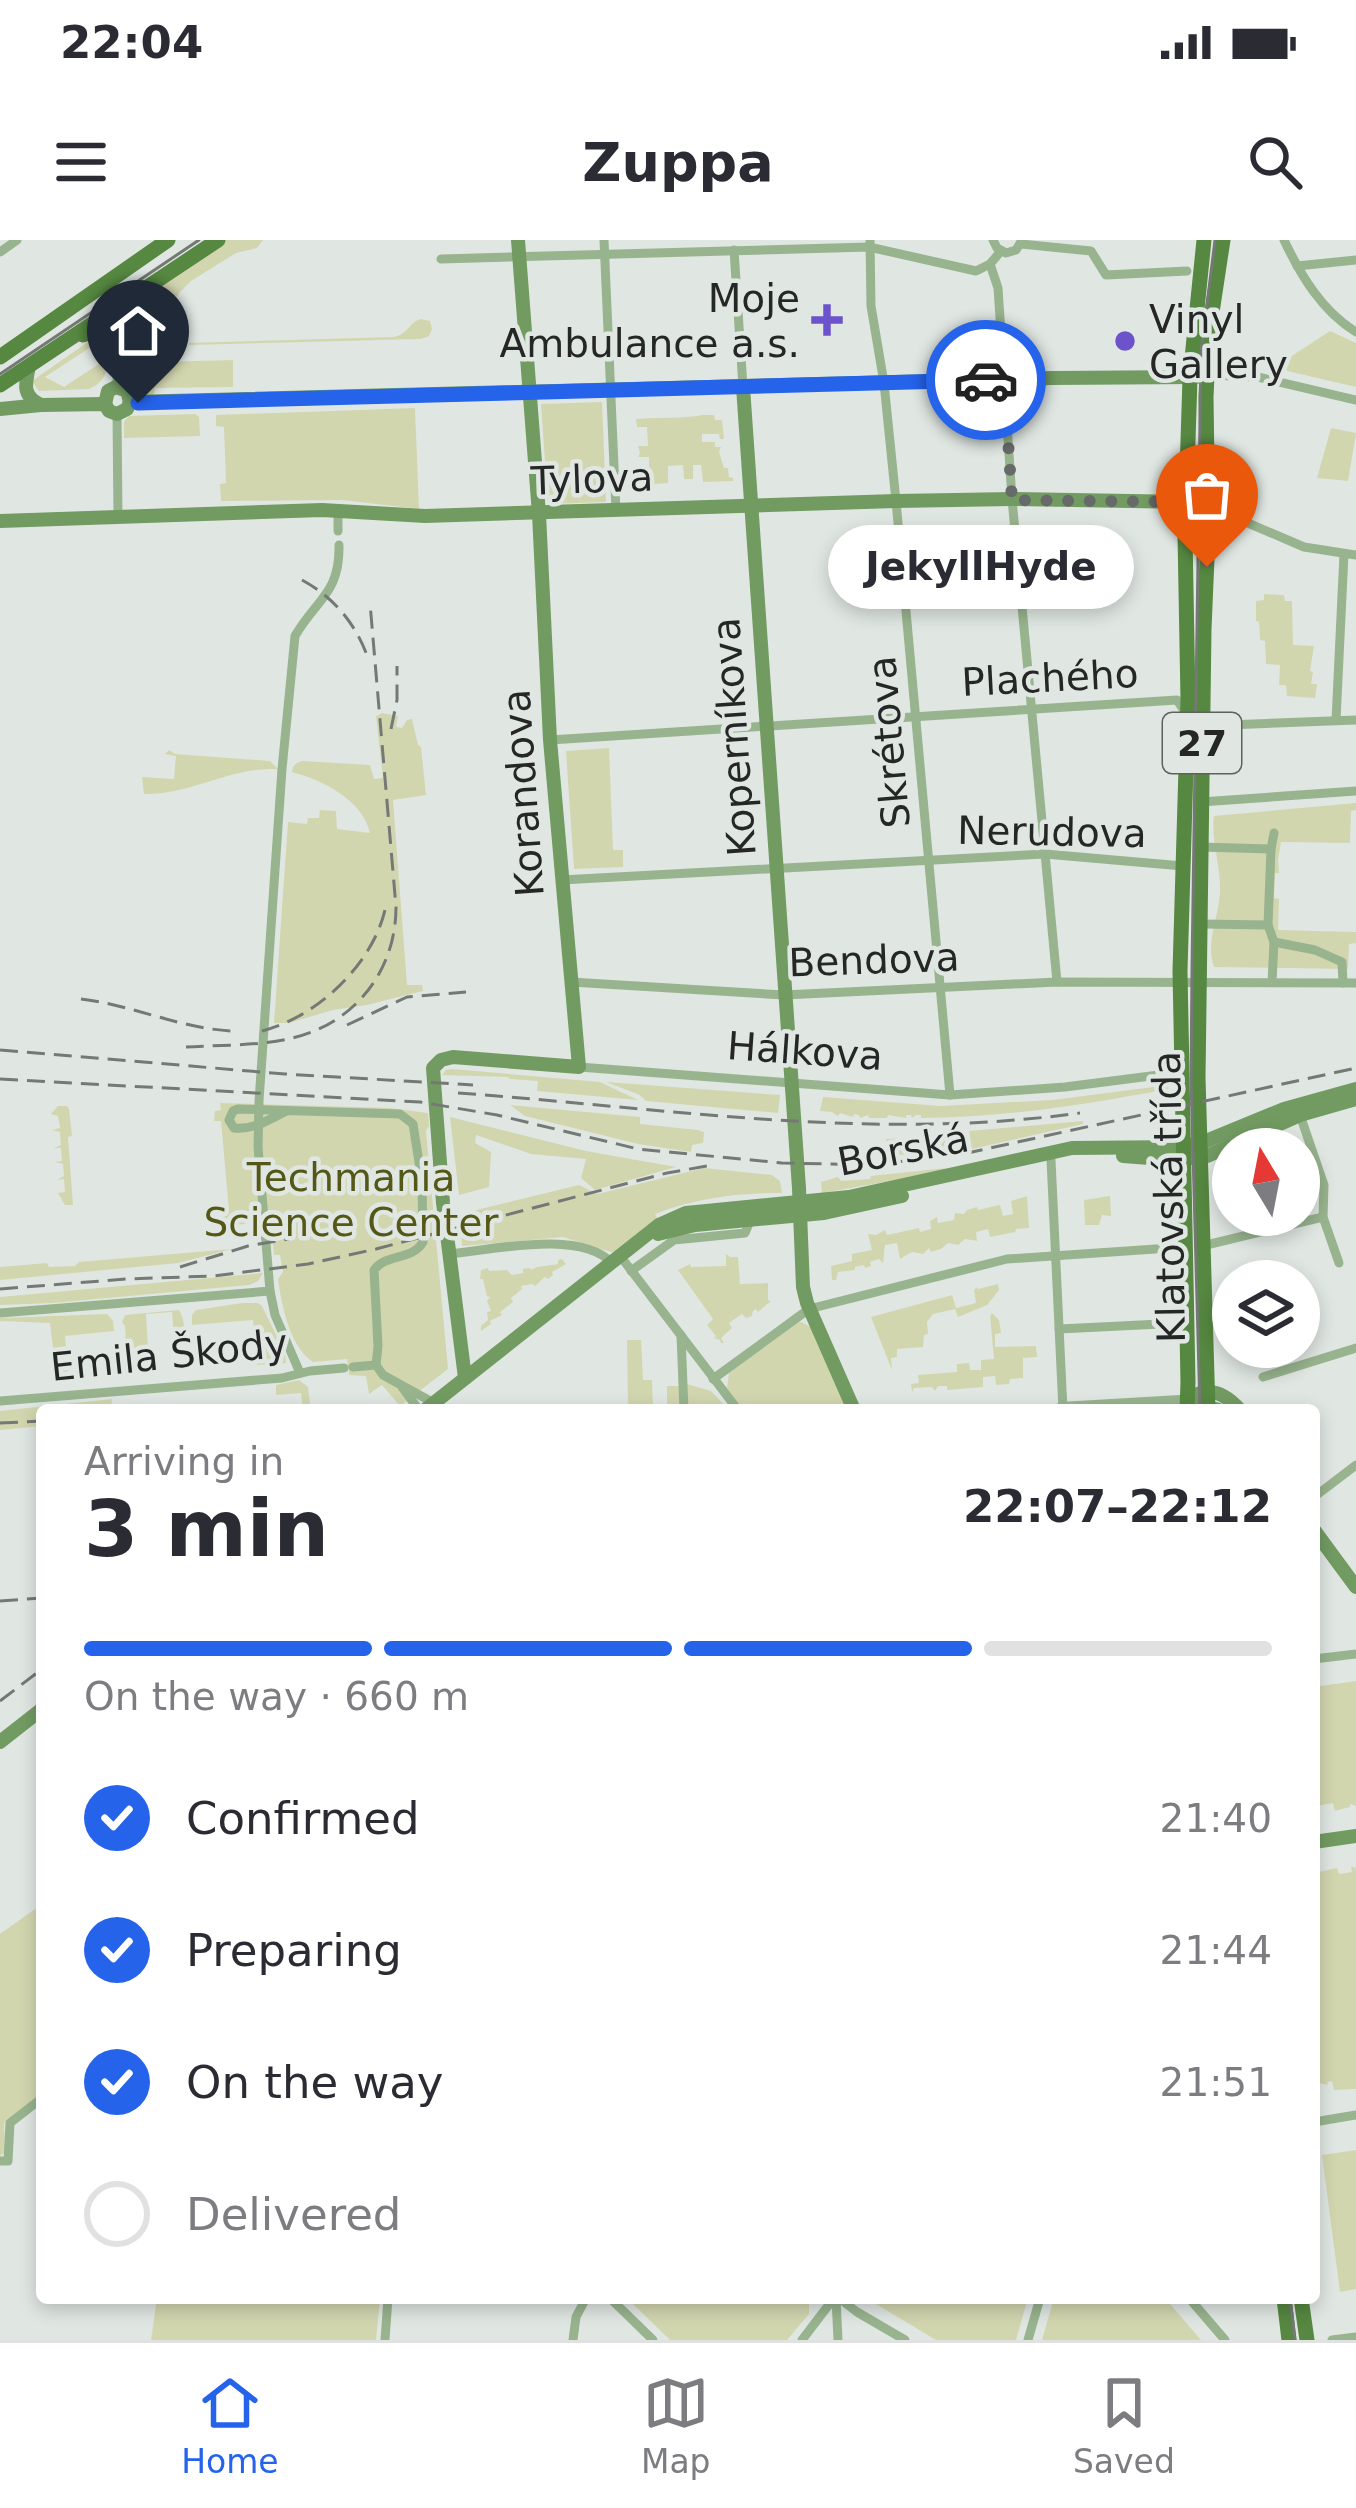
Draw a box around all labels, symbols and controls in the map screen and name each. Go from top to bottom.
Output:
text: 22:04 [60,16,203,69]
icon: menu [48,129,114,195]
icon: search [1242,129,1308,195]
text: Zuppa [582,131,774,194]
place label: Moje Ambulance a.s. [500,276,800,366]
pin [87,280,189,403]
place label: Vinyl Gallery [1149,297,1288,387]
icon: home [105,298,171,364]
marker: Moje Ambulance a.s. [811,304,843,336]
courier [926,320,1046,440]
marker: Vinyl Gallery [1112,328,1138,354]
icon: car [953,347,1019,413]
pin [1156,444,1258,567]
street label: Tylova [529,454,654,504]
icon: bag [1174,462,1240,528]
callout: JekyllHyde [829,525,1135,609]
text: JekyllHyde [865,544,1097,589]
street label: Koperníkova [703,616,765,858]
street label: Plachého [960,651,1140,705]
street label: Skrétova [859,654,919,830]
street label: Korandova [493,688,553,898]
road number: 27 [1163,713,1241,773]
street label: Nerudova [957,808,1147,856]
street label: Bendova [788,935,960,985]
street label: Hálkova [726,1023,884,1079]
street label: Klatovská třída [1144,1051,1194,1343]
street label: Borská [834,1115,972,1185]
north arrow [1212,1128,1320,1236]
map controls [1212,1128,1320,1368]
park label: Techmania Science Center [204,1155,499,1245]
button: layers [1212,1260,1320,1368]
street label: Emila Škody [48,1319,290,1390]
text: Arriving in [84,1439,284,1484]
text: 22:07–22:12 [963,1480,1272,1533]
text: 3 min [84,1484,329,1574]
text: On the way · 660 m [84,1674,469,1719]
icon: check [84,1785,150,1851]
text: Confirmed [186,1792,420,1845]
text: 21:40 [1160,1796,1272,1841]
icon: check [84,1917,150,1983]
text: Preparing [186,1924,402,1977]
text: 21:44 [1160,1928,1272,1973]
icon: check [84,2049,150,2115]
text: On the way [186,2056,443,2109]
text: 21:51 [1160,2060,1272,2105]
text: Delivered [186,2188,401,2241]
tab: Home [181,2370,279,2481]
tab: Map [641,2370,711,2481]
tab: Saved [1073,2370,1175,2481]

